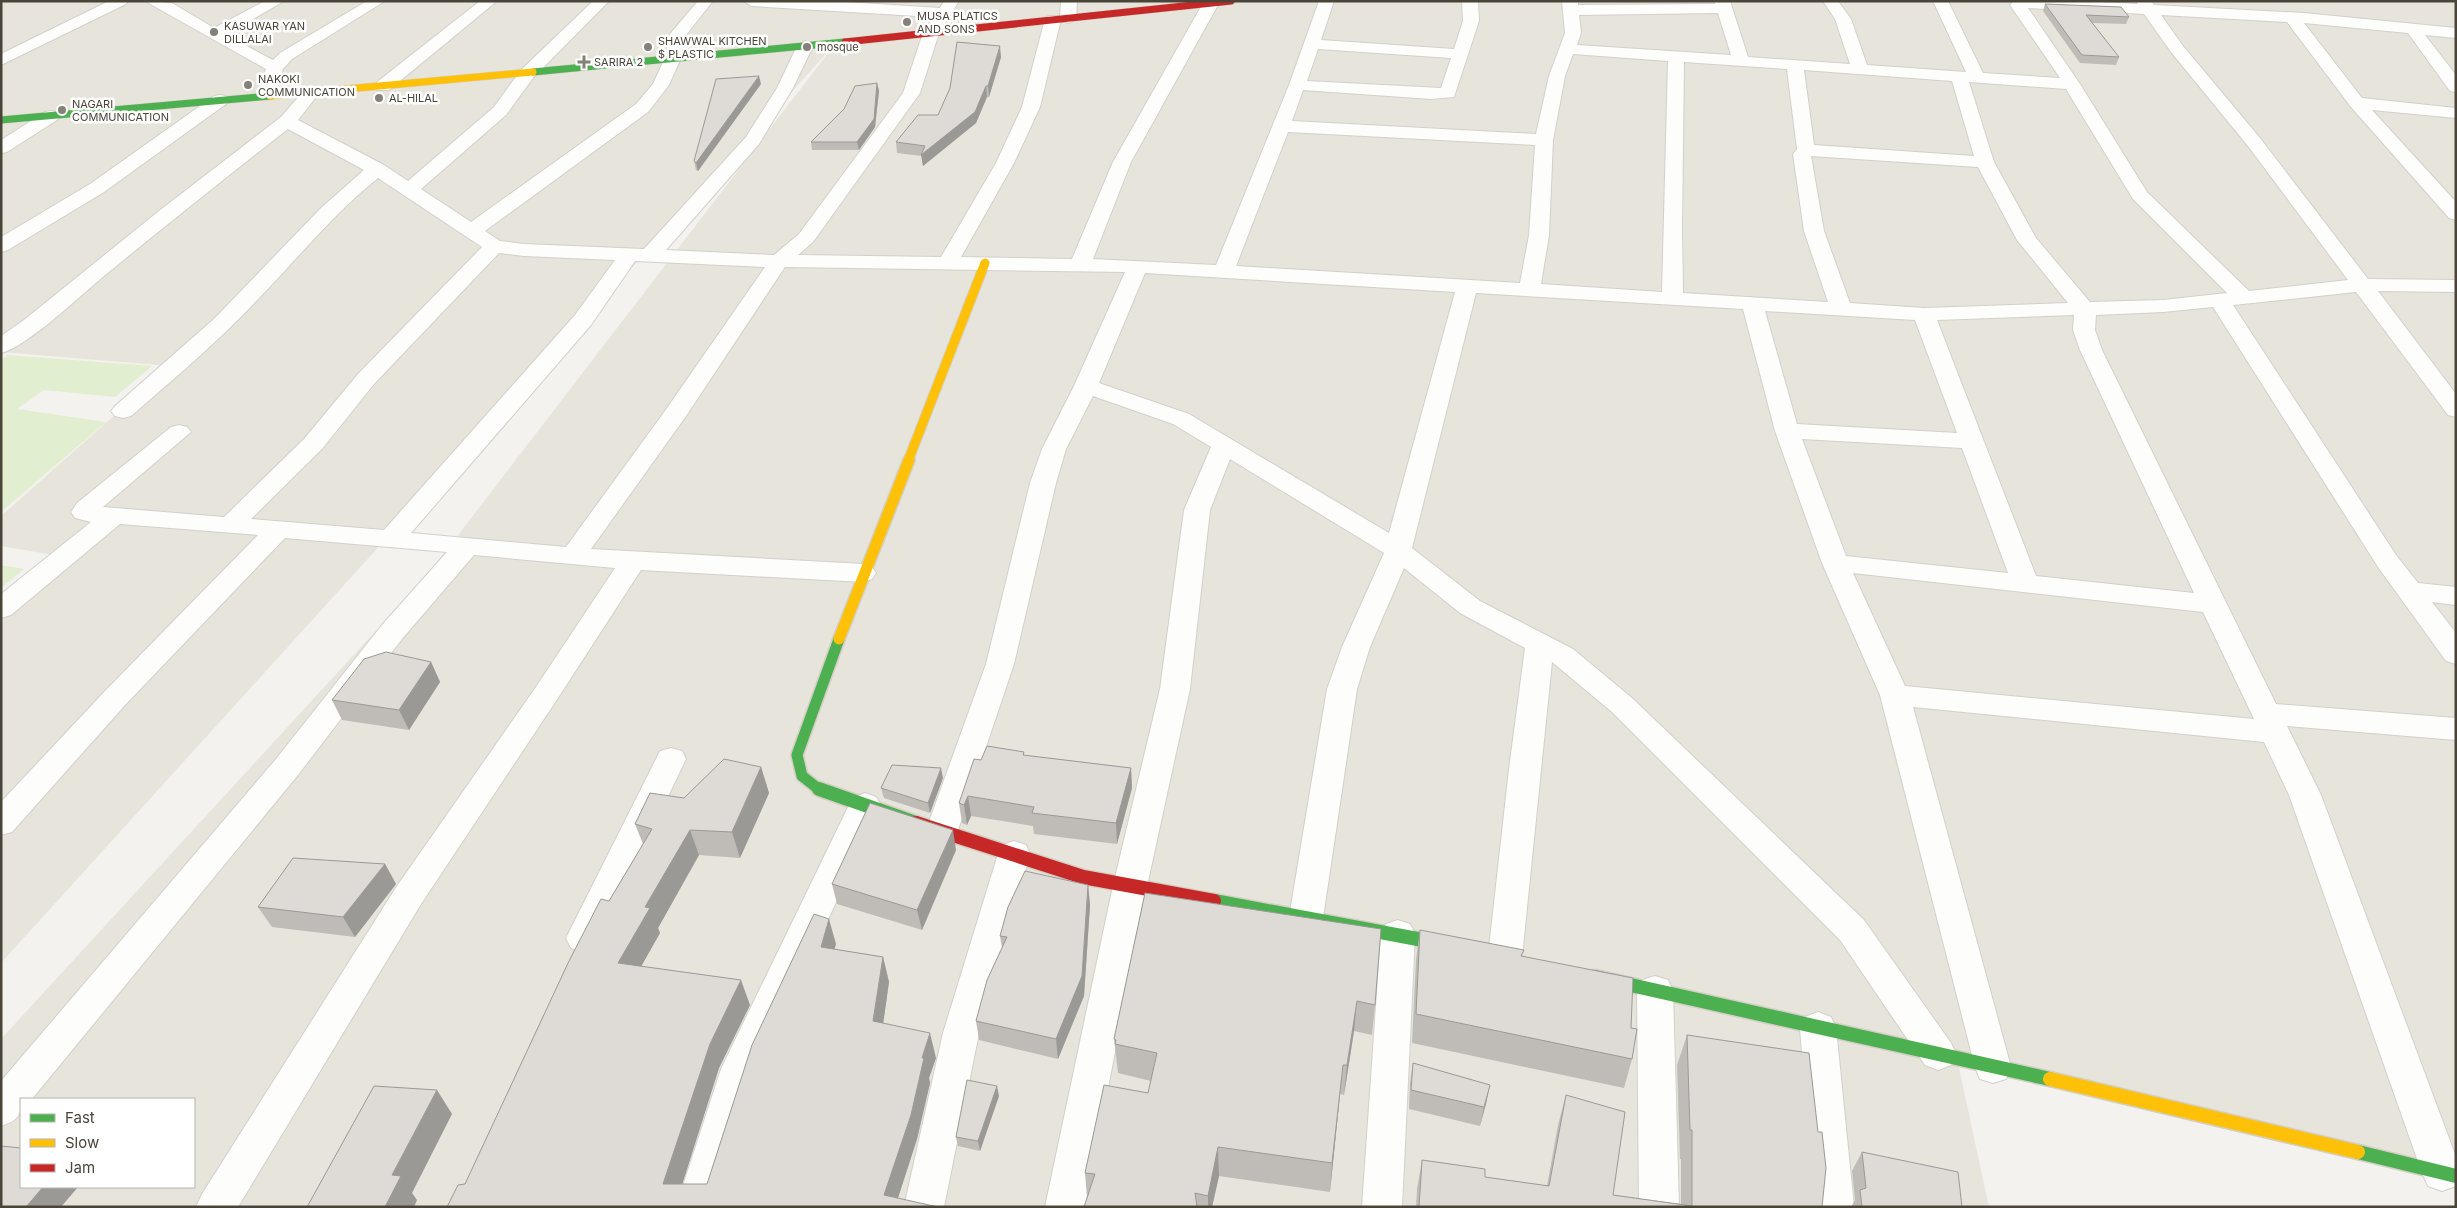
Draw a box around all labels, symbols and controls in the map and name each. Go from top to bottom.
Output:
place label: MUSA PLATICS AND SONS [917,9,998,36]
marker: MUSA PLATICS AND SONS [901,16,913,28]
place label: KASUWAR ƳAN DILLALAI [224,19,305,46]
marker: KASUWAR ƳAN DILLALAI [208,26,220,38]
place label: SHAWWAL KITCHEN $ PLASTIC [658,34,767,61]
place label: mosque [817,40,859,54]
marker: SHAWWAL KITCHEN $ PLASTIC [642,41,654,53]
marker: mosque [801,41,813,53]
place label: SARIRA 2 [594,55,643,69]
marker: SARIRA 2 [578,56,590,68]
place label: NAKOKI COMMUNICATION [258,72,355,99]
marker: NAKOKI COMMUNICATION [242,79,254,91]
place label: AL-HILAL [389,91,438,105]
marker: AL-HILAL [373,92,385,104]
place label: NAGARI COMMUNICATION [72,97,169,124]
marker: NAGARI COMMUNICATION [56,104,68,116]
legend [20,1098,195,1188]
text: Fast [65,1108,95,1127]
text: Slow [65,1133,99,1152]
text: Jam [65,1158,95,1177]

